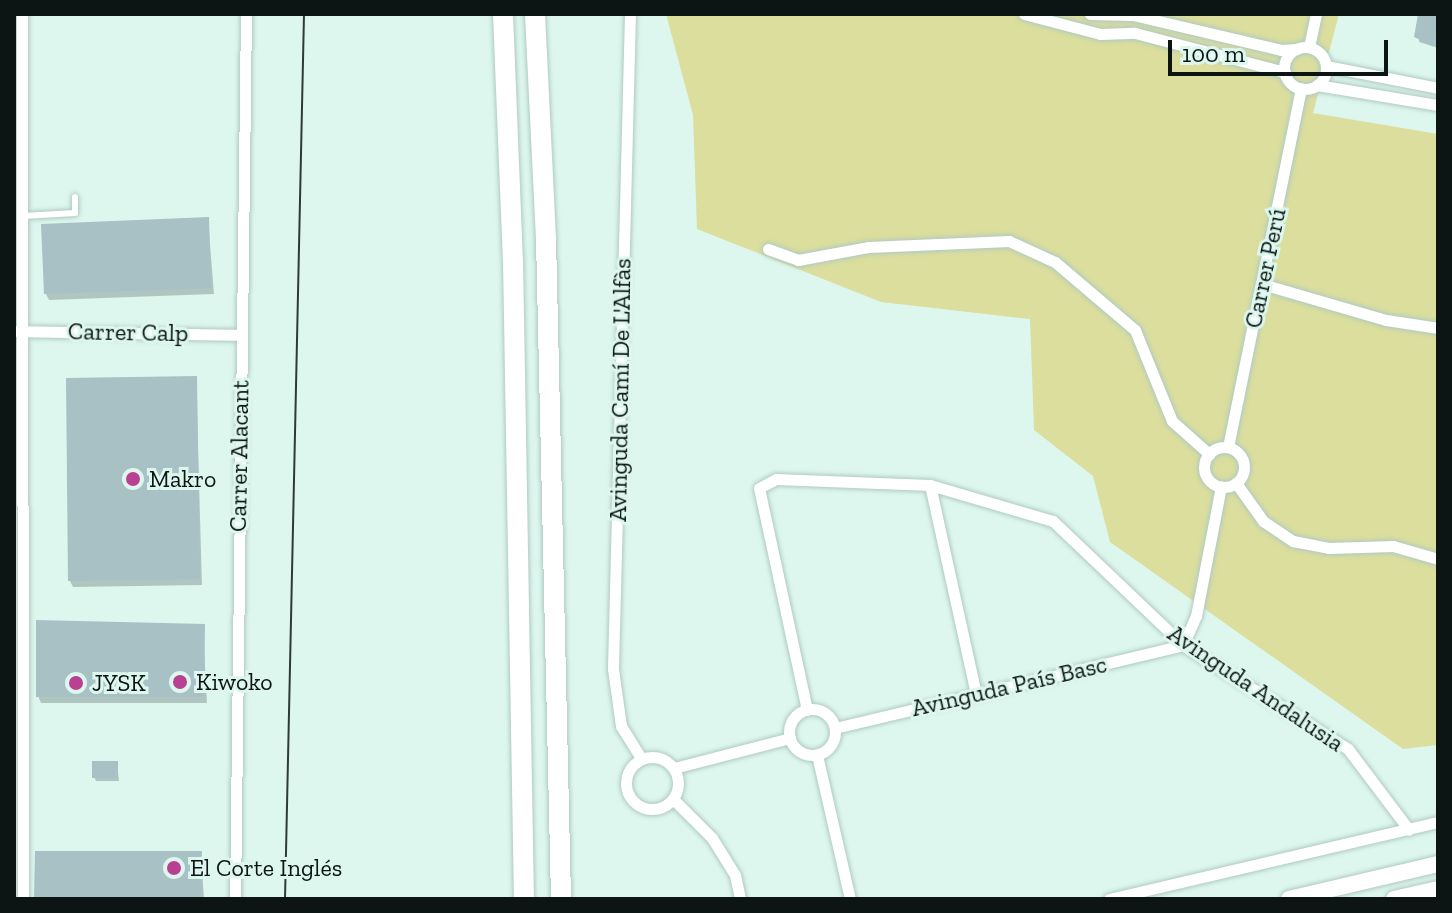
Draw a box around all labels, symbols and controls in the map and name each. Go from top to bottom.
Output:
scale bar [1172,24,1392,74]
text: 100 m [1182,39,1245,68]
street label: Carrer Perú [1238,205,1292,331]
street label: Avinguda Camí De L'Alfàs [603,258,637,522]
street label: Carrer Calp [67,317,189,347]
street label: Carrer Alacant [223,379,255,533]
place label: Makro [149,465,216,493]
marker: Makro [124,470,142,488]
street label: Avinguda Andalusia [1162,618,1350,758]
street label: Avinguda País Basc [909,650,1109,722]
place label: Kiwoko [196,668,273,696]
place label: JYSK [92,669,146,697]
marker: Kiwoko [171,673,189,691]
marker: JYSK [67,674,85,692]
place label: El Corte Inglés [190,854,342,882]
marker: El Corte Inglés [165,859,183,877]

